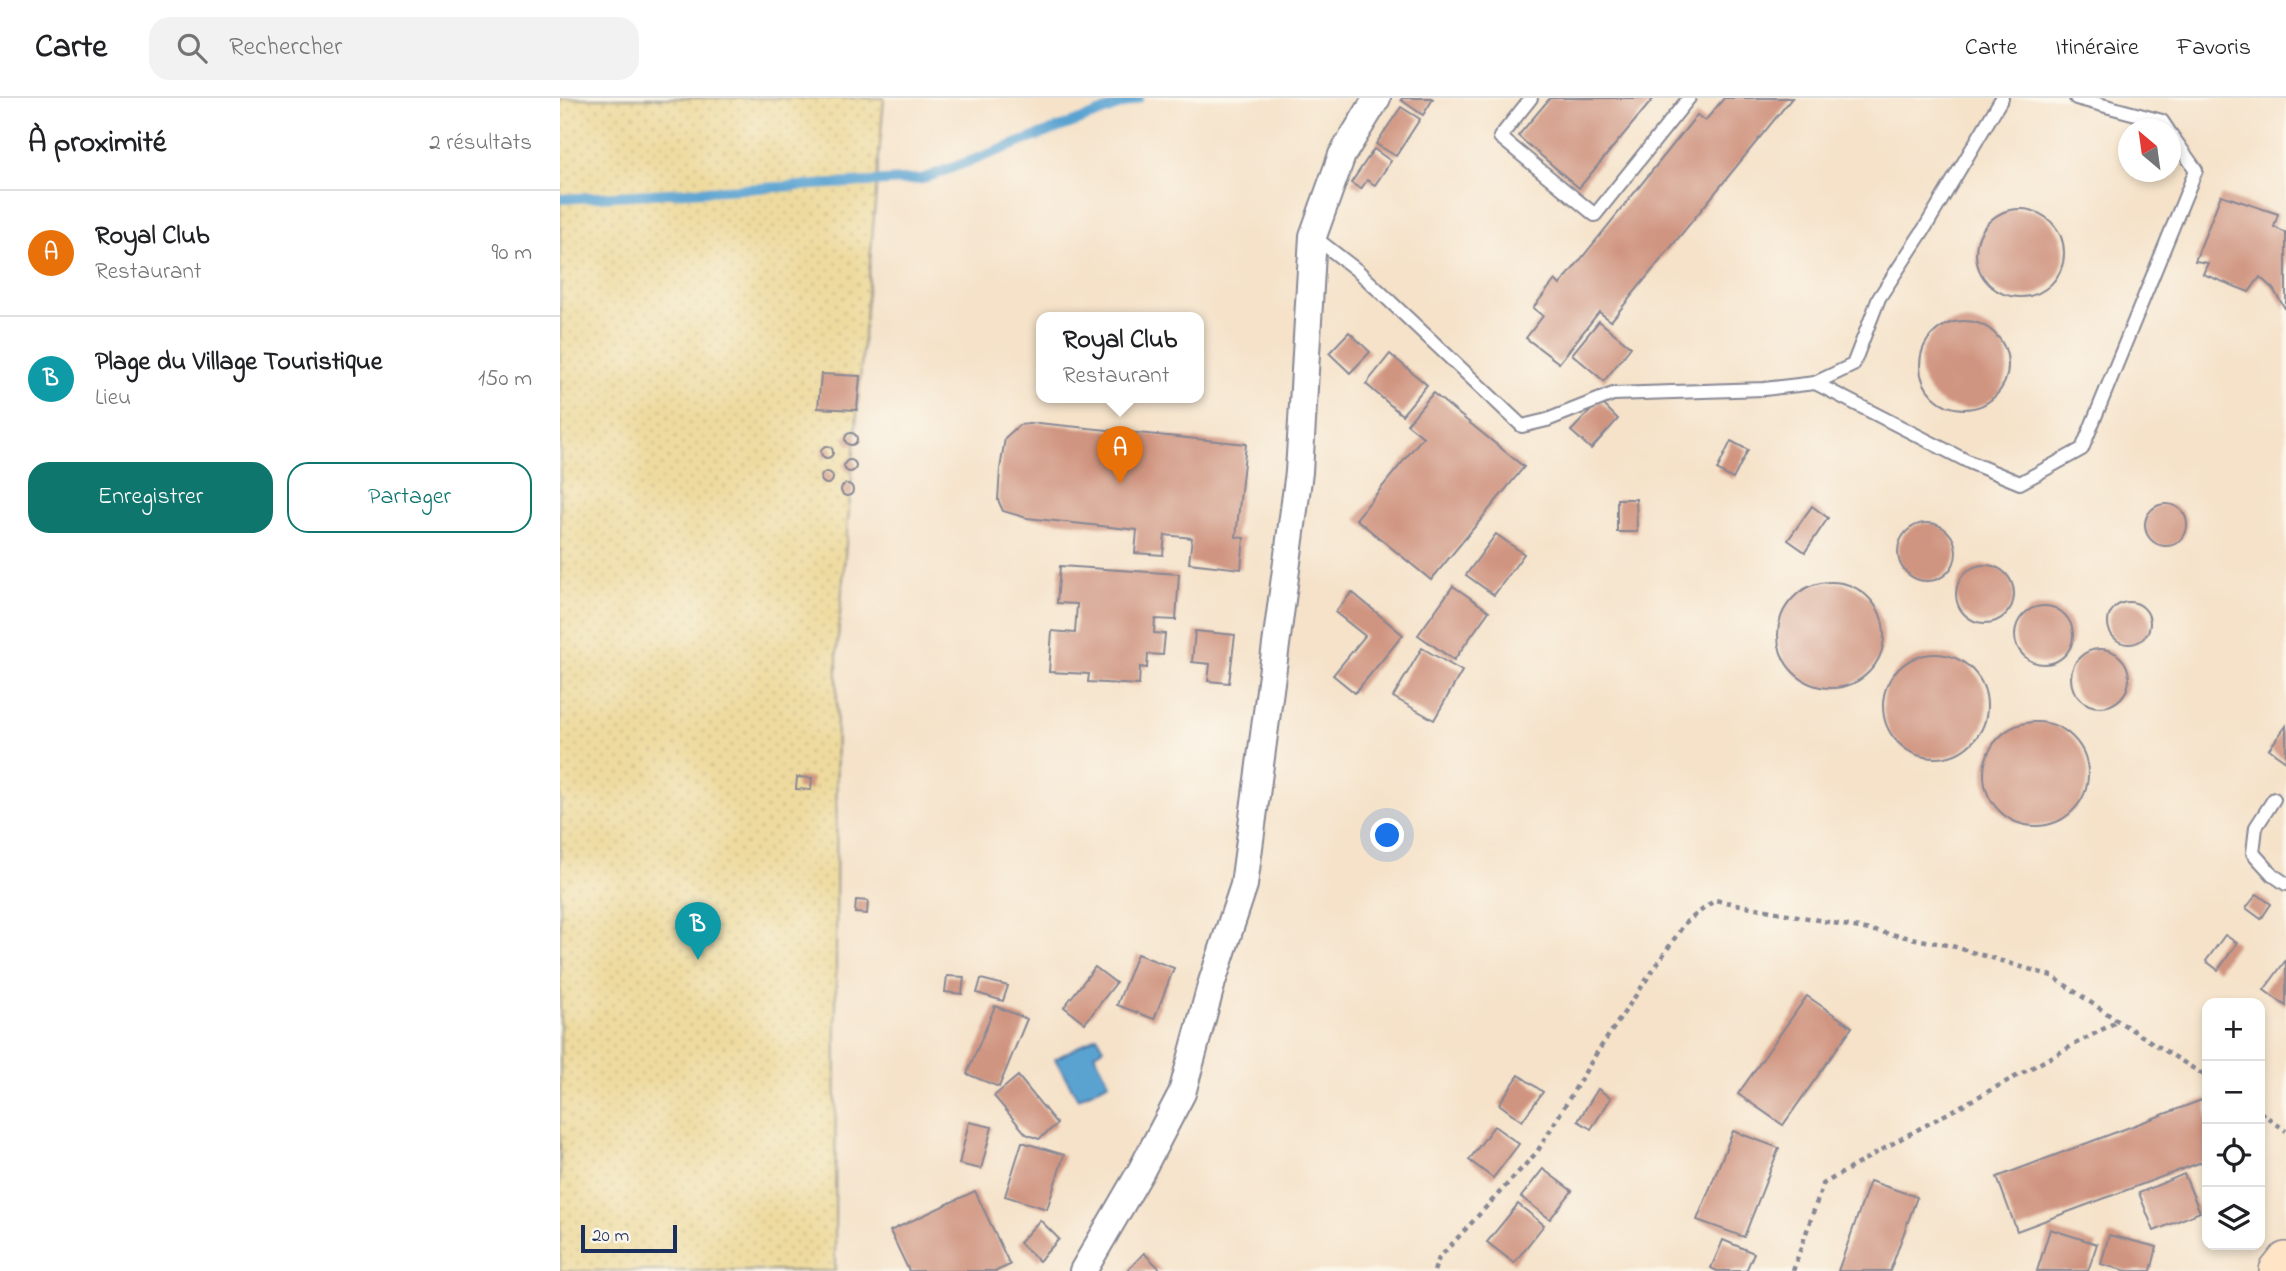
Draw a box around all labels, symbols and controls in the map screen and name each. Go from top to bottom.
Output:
search box [149,17,639,80]
text: Carte [35,24,107,72]
icon: search [173,29,211,67]
text: Rechercher [229,29,342,67]
text: Carte [1965,31,2017,66]
text: Itinéraire [2055,31,2139,66]
text: Favoris [2177,31,2251,66]
north arrow [2118,119,2181,182]
text: À proximité [28,122,166,166]
text: 2 résultats [429,127,532,160]
text: Royal Club [95,218,209,256]
text: A [44,237,58,270]
text: 90 m [492,237,532,270]
text: Restaurant [95,256,202,289]
popup [1036,312,1204,403]
text: Royal Club [1063,322,1177,360]
text: Plage du Village Touristique [95,344,382,382]
text: Restaurant [1063,360,1169,393]
text: B [43,363,59,396]
text: 150 m [478,363,532,396]
text: Lieu [95,382,131,415]
pin: A [1097,426,1143,484]
button: Enregistrer [28,462,273,533]
button: Partager [287,462,532,533]
your location [1370,818,1404,852]
pin: B [675,902,721,960]
map controls [2202,998,2265,1250]
button: + [2202,998,2265,1061]
button: − [2202,1061,2265,1124]
button: locate [2202,1124,2265,1187]
button: layers [2202,1187,2265,1250]
scale bar [581,1222,677,1254]
text: 20 m [592,1223,629,1250]

